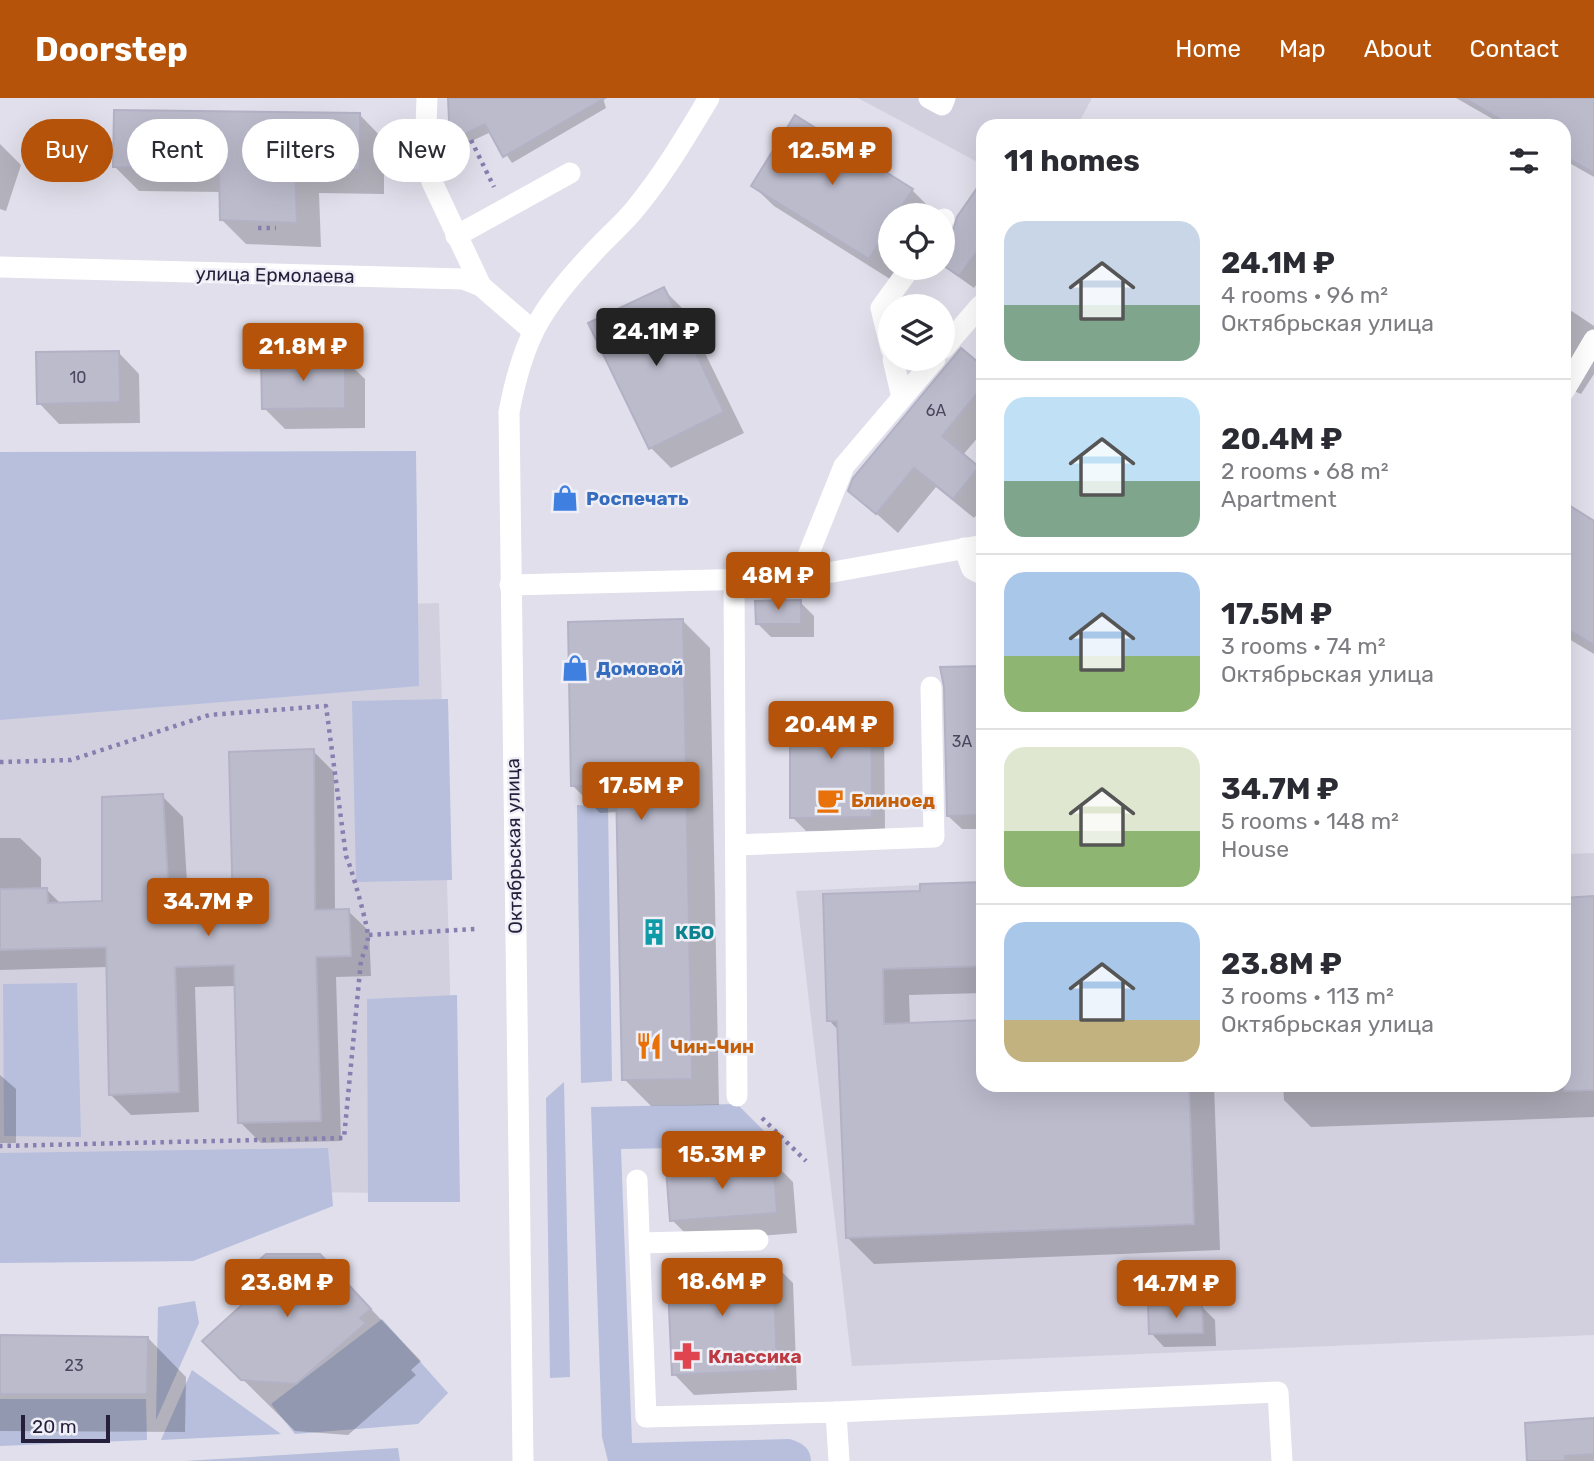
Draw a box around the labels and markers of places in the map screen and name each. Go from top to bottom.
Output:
pin: 12.5M ₽ [767,127,897,187]
pin: 24.1M ₽ [591,308,721,368]
pin: 21.8M ₽ [238,324,368,383]
shop icon: Роспечать [550,483,580,513]
place label: Роспечать [586,487,689,510]
pin: 48M ₽ [729,552,827,612]
shop icon: Домовой [560,653,590,683]
place label: Домовой [596,657,683,680]
pin: 20.4M ₽ [766,702,896,761]
pin: 17.5M ₽ [576,762,706,822]
cafe icon: Блиноед [815,785,845,815]
place label: Блиноед [851,789,935,812]
pin: 34.7M ₽ [143,878,273,938]
building icon: КБО [639,917,669,947]
place label: КБО [675,921,714,944]
restaurant icon: Чин-Чин [634,1031,664,1061]
place label: Чин-Чин [670,1035,754,1058]
pin: 15.3M ₽ [657,1132,787,1191]
pin: 18.6M ₽ [657,1258,787,1318]
pin: 23.8M ₽ [222,1260,352,1319]
pin: 14.7M ₽ [1111,1260,1241,1320]
pharmacy icon: Классика [672,1341,702,1371]
place label: Классика [708,1345,802,1368]

